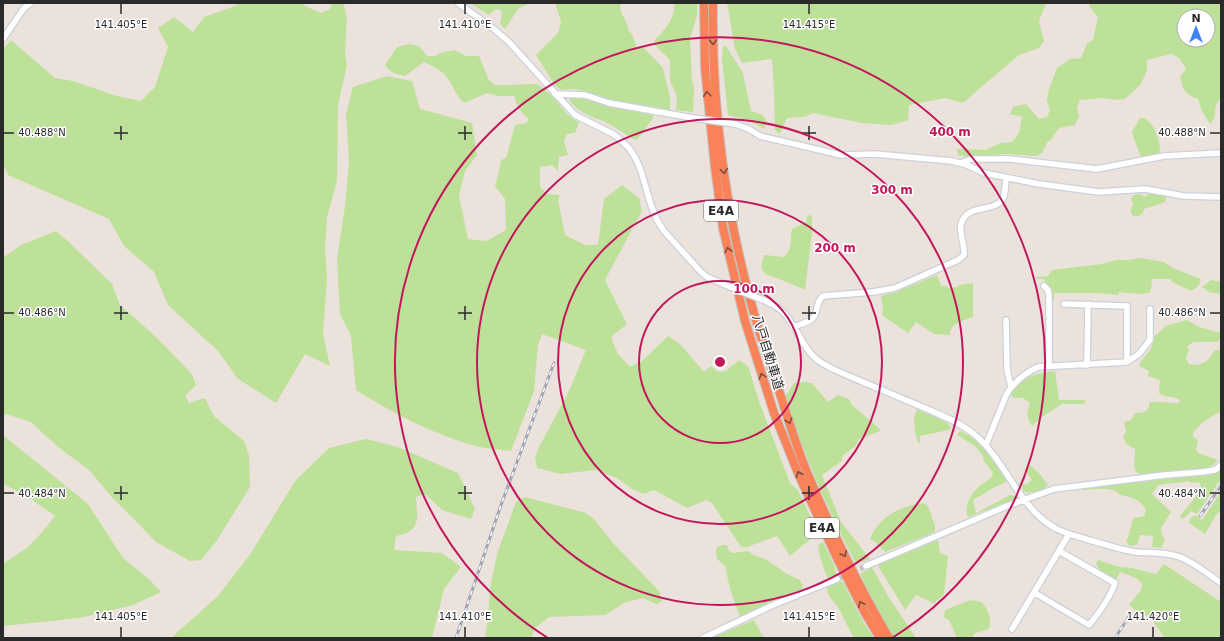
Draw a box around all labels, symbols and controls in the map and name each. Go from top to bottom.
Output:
north arrow [1176,8,1216,48]
text: N [1191,12,1201,25]
text: 141.405°E [95,19,147,30]
text: 141.410°E [439,19,491,30]
text: 141.415°E [783,19,835,30]
one-way arrow [709,39,717,45]
one-way arrow [703,91,712,97]
text: 400 m [929,125,971,139]
text: 40.488°N [18,127,66,138]
text: 40.488°N [1158,127,1206,138]
one-way arrow [719,168,728,175]
text: 300 m [871,183,913,197]
road number: E4A [704,201,738,221]
text: 200 m [814,241,856,255]
one-way arrow [725,247,733,254]
text: 100 m [733,282,775,296]
text: 40.486°N [18,307,66,318]
text: 40.486°N [1158,307,1206,318]
street label: 八戸自動車道 [749,313,787,391]
centre of rings [713,355,727,369]
one-way arrow [758,373,767,380]
one-way arrow [784,418,793,425]
one-way arrow [795,471,803,478]
text: 40.484°N [18,488,66,499]
text: 40.484°N [1158,488,1206,499]
road number: E4A [805,518,839,538]
one-way arrow [839,550,847,558]
one-way arrow [858,601,865,609]
text: 141.405°E [95,611,147,622]
text: 141.410°E [439,611,491,622]
text: 141.415°E [783,611,835,622]
text: 141.420°E [1127,611,1179,622]

